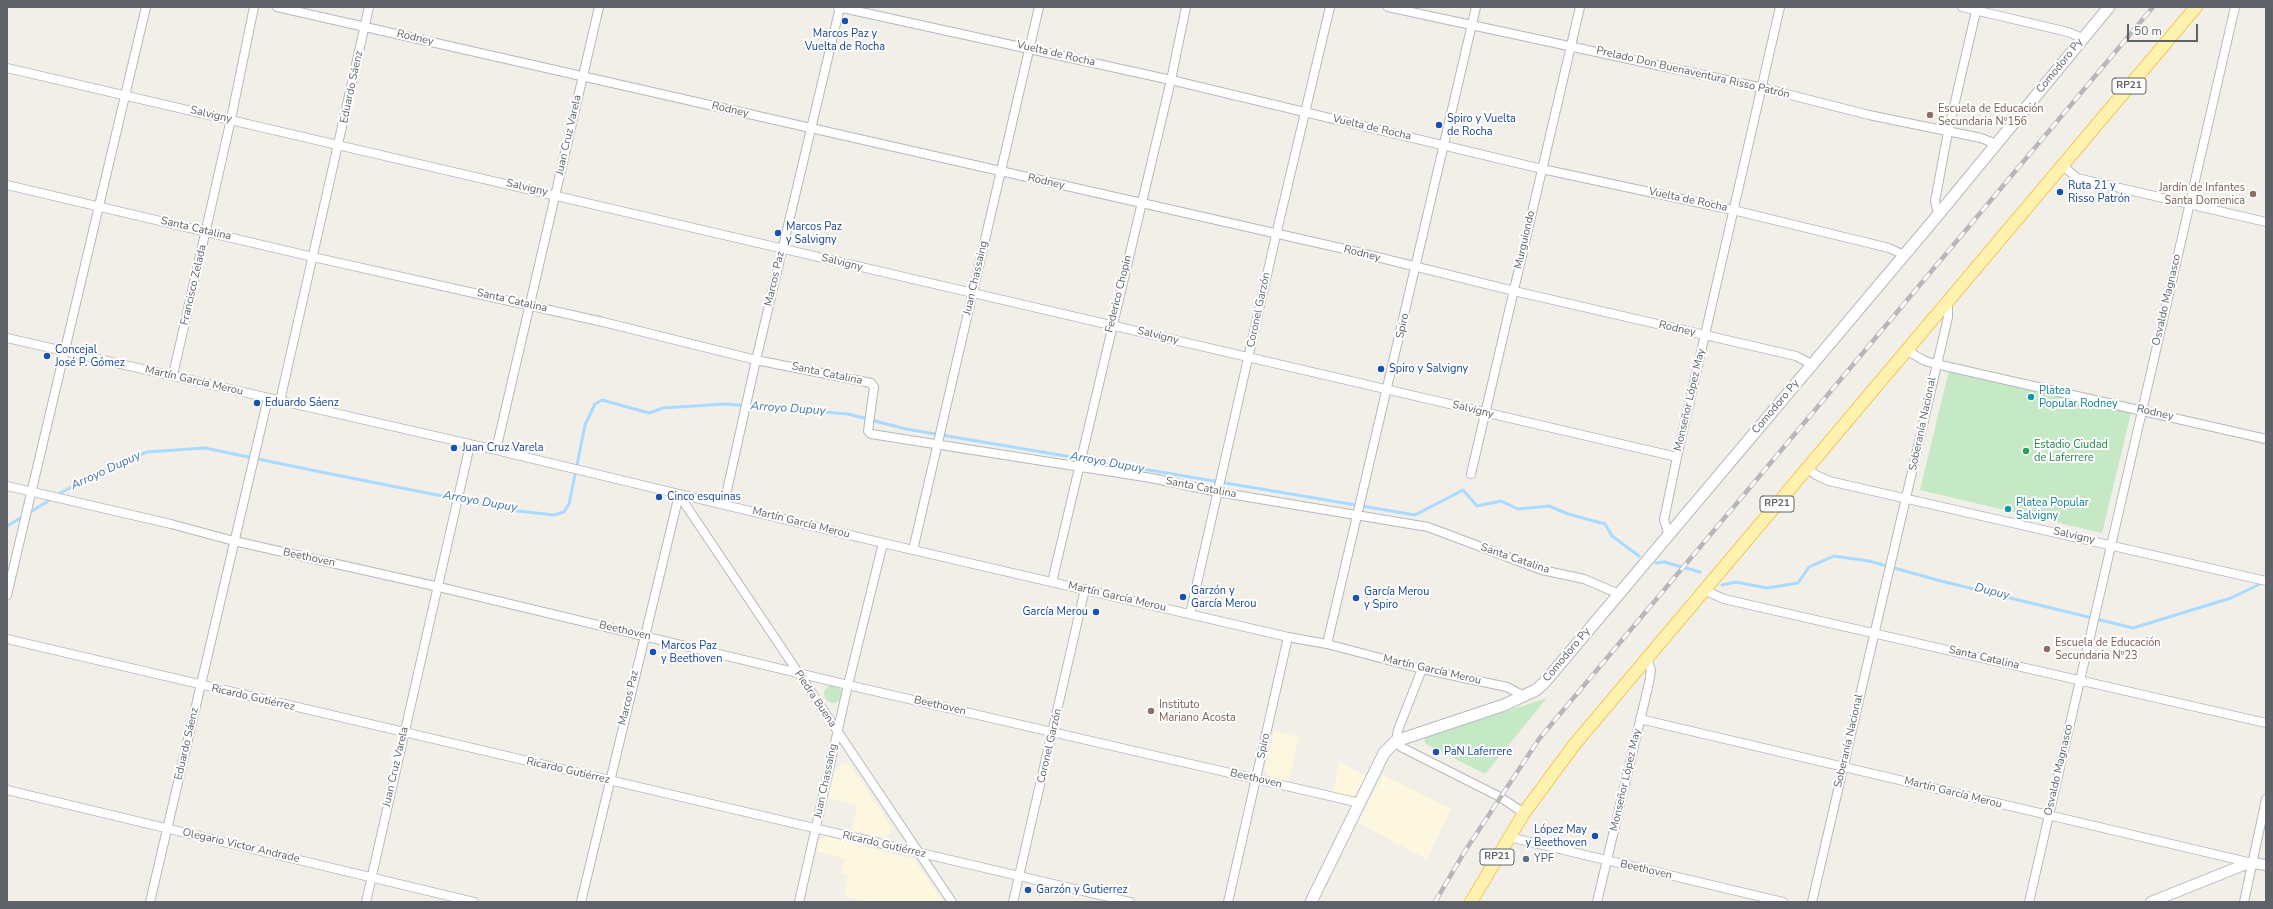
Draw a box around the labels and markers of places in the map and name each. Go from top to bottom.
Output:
marker: Marcos Paz y Vuelta de Rocha [840,16,850,26]
place label: Marcos Paz y Vuelta de Rocha [805,27,885,53]
place label: Escuela de Educación Secundaria Nº156 [1938,102,2044,128]
marker: Escuela de Educación Secundaria Nº156 [1925,110,1935,120]
place label: Spiro y Vuelta de Rocha [1447,112,1516,138]
marker: Spiro y Vuelta de Rocha [1434,120,1444,130]
place label: Ruta 21 y Risso Patrón [2068,179,2130,205]
place label: Jardín de Infantes Santa Domenica [2159,181,2245,207]
marker: Ruta 21 y Risso Patrón [2055,187,2065,197]
marker: Jardín de Infantes Santa Domenica [2248,189,2258,199]
place label: Marcos Paz y Salvigny [786,220,842,246]
marker: Marcos Paz y Salvigny [773,228,783,238]
place label: Concejal José P. Gómez [55,343,125,369]
marker: Concejal José P. Gómez [42,351,52,361]
place label: Spiro y Salvigny [1389,362,1468,376]
marker: Spiro y Salvigny [1376,364,1386,374]
place label: Platea Popular Rodney [2039,384,2118,410]
marker: Platea Popular Rodney [2026,392,2036,402]
place label: Eduardo Sáenz [265,396,339,410]
marker: Eduardo Sáenz [252,398,262,408]
place label: Estadio Ciudad de Laferrere [2034,438,2108,464]
place label: Juan Cruz Varela [462,441,544,455]
marker: Juan Cruz Varela [449,443,459,453]
marker: Estadio Ciudad de Laferrere [2021,446,2031,456]
place label: Cinco esquinas [667,490,741,504]
marker: Cinco esquinas [654,492,664,502]
place label: Platea Popular Salvigny [2016,496,2089,522]
marker: Platea Popular Salvigny [2003,504,2013,514]
place label: Garzón y García Merou [1191,584,1256,610]
place label: García Merou y Spiro [1364,585,1429,611]
marker: Garzón y García Merou [1178,592,1188,602]
marker: García Merou y Spiro [1351,593,1361,603]
place label: García Merou [1023,605,1088,619]
marker: García Merou [1091,607,1101,617]
place label: Escuela de Educación Secundaria Nº23 [2055,636,2161,662]
place label: Marcos Paz y Beethoven [661,639,722,665]
marker: Escuela de Educación Secundaria Nº23 [2042,644,2052,654]
marker: Marcos Paz y Beethoven [648,647,658,657]
place label: Instituto Mariano Acosta [1159,698,1236,724]
marker: Instituto Mariano Acosta [1146,706,1156,716]
place label: PaN Laferrere [1444,745,1512,759]
marker: PaN Laferrere [1431,747,1441,757]
place label: López May y Beethoven [1526,823,1587,849]
marker: López May y Beethoven [1590,831,1600,841]
place label: YPF [1534,852,1554,866]
marker: YPF [1521,854,1531,864]
place label: Garzón y Gutierrez [1036,883,1128,897]
marker: Garzón y Gutierrez [1023,885,1033,895]

